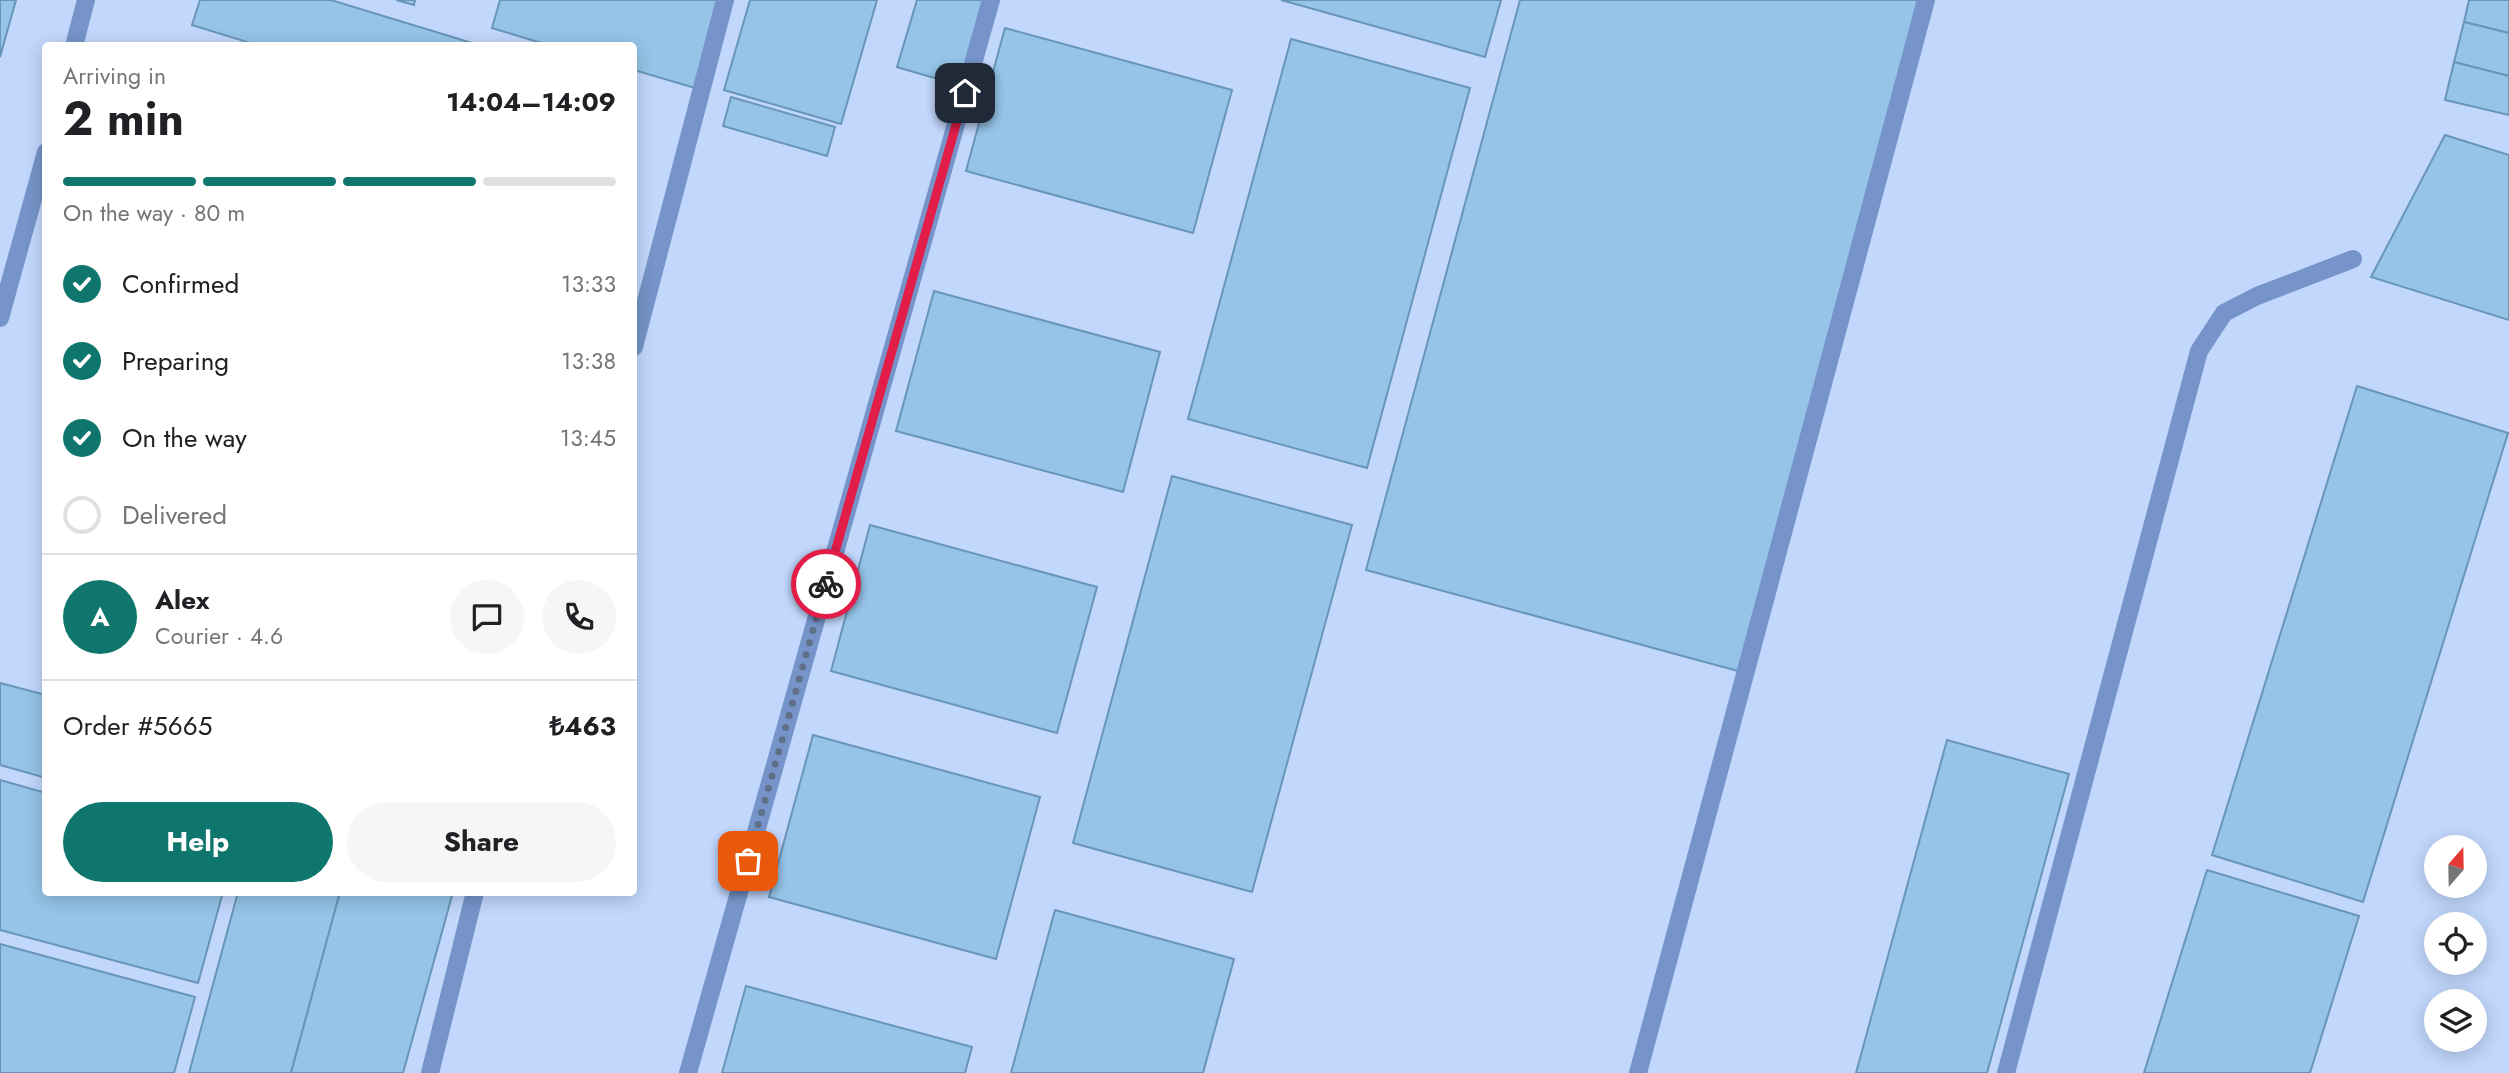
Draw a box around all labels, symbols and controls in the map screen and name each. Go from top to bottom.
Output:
text: Arriving in [63,59,166,93]
pin [935,63,995,123]
icon: home [946,74,984,112]
text: 14:04–14:09 [446,83,616,121]
text: 2 min [63,86,184,152]
text: On the way · 80 m [63,196,245,230]
icon: check [63,265,101,303]
text: Confirmed [122,265,239,303]
text: 13:33 [561,267,616,301]
icon: check [63,342,101,380]
text: Preparing [122,342,229,380]
text: 13:38 [561,344,616,378]
icon: check [63,419,101,457]
text: On the way [122,419,247,457]
text: 13:45 [560,421,616,455]
text: Delivered [122,496,227,534]
courier [791,549,861,619]
icon: bike [807,565,845,603]
button: chat [450,580,524,654]
button: phone [542,580,616,654]
text: Alex [155,581,209,619]
text: A [90,598,110,636]
text: Courier · 4.6 [155,619,283,653]
text: Order #5665 [63,707,212,745]
text: ₺463 [549,707,616,745]
button: Help [63,802,333,882]
button: Share [347,802,616,882]
pin [718,831,778,891]
north arrow [2424,835,2487,898]
map controls [2424,835,2487,1052]
icon: bag [729,842,767,880]
button: locate [2424,912,2487,975]
button: layers [2424,989,2487,1052]

